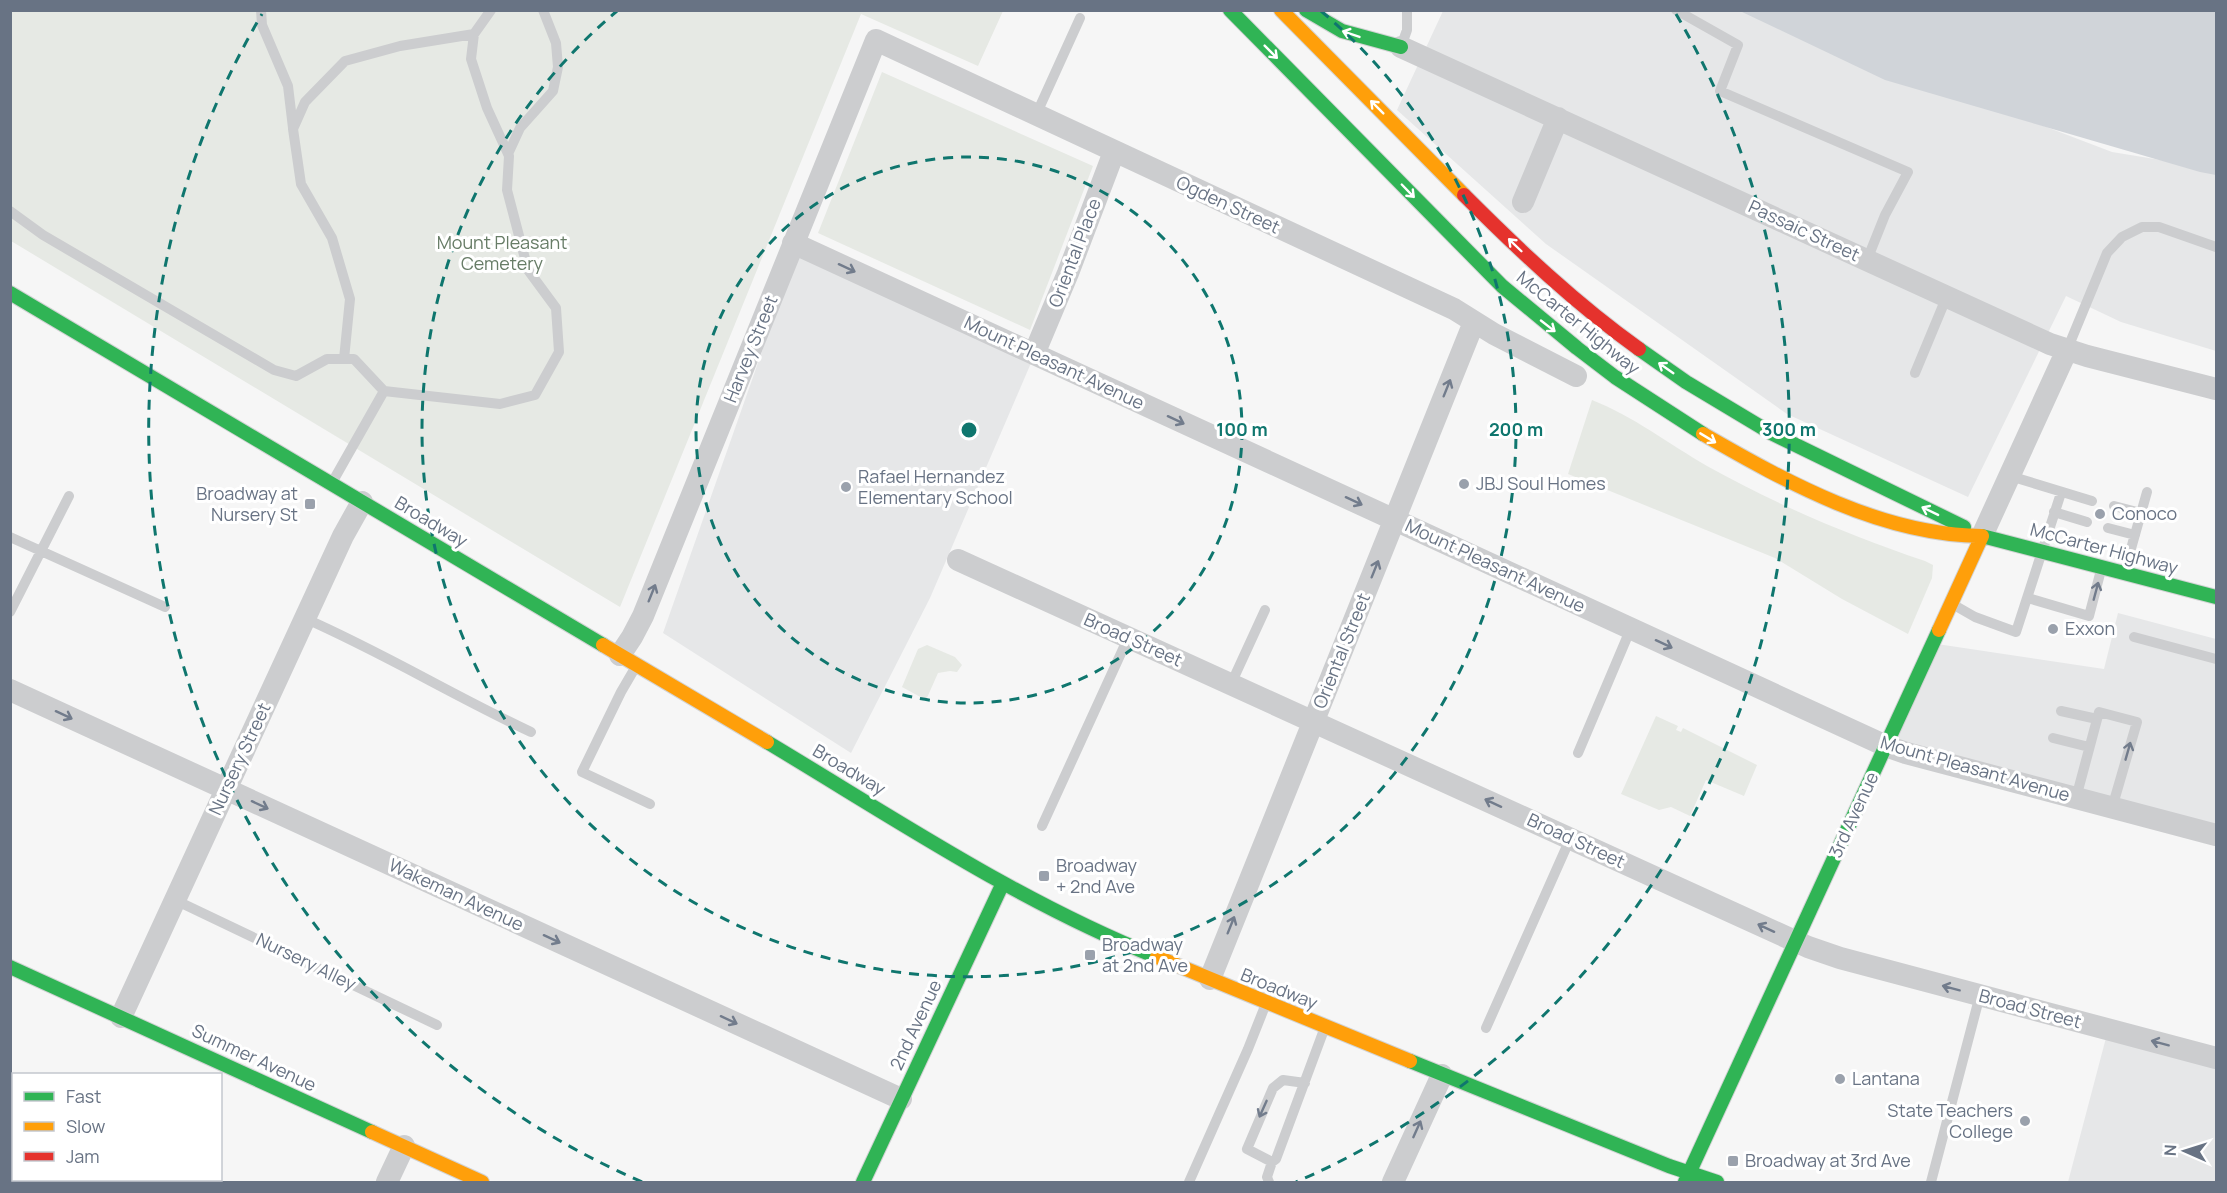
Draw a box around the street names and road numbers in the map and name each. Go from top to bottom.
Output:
street label: Ogden Street [1173,170,1284,239]
street label: Passaic Street [1745,194,1864,266]
street label: Oriental Place [1042,195,1106,311]
street label: McCarter Highway [1512,265,1646,380]
street label: Harvey Street [718,291,783,406]
street label: Mount Pleasant Avenue [961,310,1148,414]
street label: Broadway [391,490,473,553]
street label: Mount Pleasant Avenue [1402,513,1589,617]
street label: McCarter Highway [2028,517,2181,579]
street label: Oriental Street [1307,589,1375,712]
street label: Broad Street [1081,607,1186,671]
street label: Nursery Street [203,698,276,819]
street label: Mount Pleasant Avenue [1878,729,2073,807]
street label: Broadway [809,738,891,801]
street label: 3rd Avenue [1823,768,1883,861]
street label: Broad Street [1524,807,1629,873]
street label: Wakeman Avenue [385,852,528,936]
street label: Nursery Alley [253,927,361,996]
street label: Broadway [1237,962,1322,1015]
street label: 2nd Avenue [884,976,946,1074]
street label: Broad Street [1976,983,2084,1033]
street label: Summer Avenue [188,1018,320,1096]

